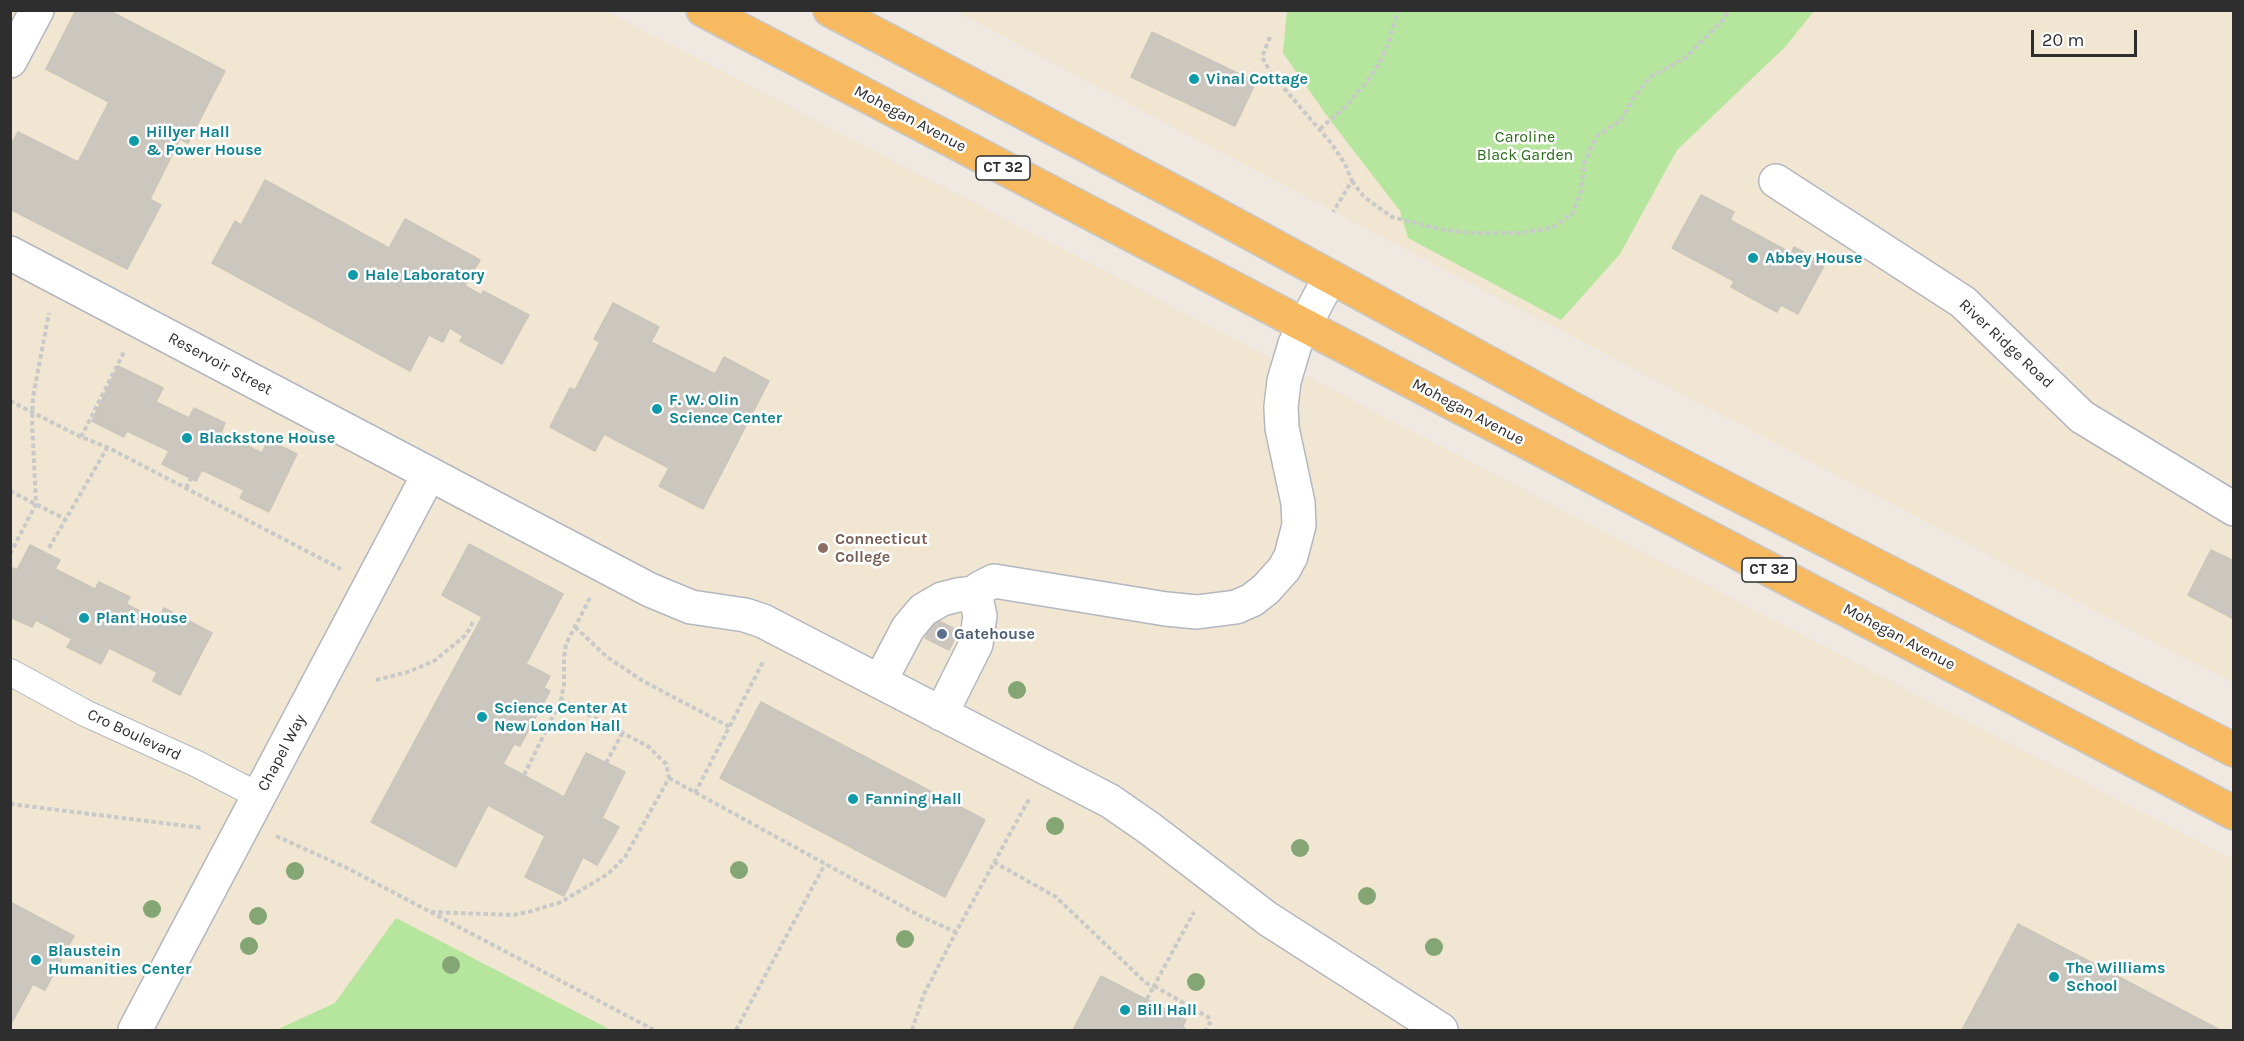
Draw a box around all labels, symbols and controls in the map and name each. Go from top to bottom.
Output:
scale bar [2034,18,2140,56]
text: 20 m [2042,29,2084,51]
place label: Vinal Cottage [1206,69,1308,89]
marker: Vinal Cottage [1187,72,1201,86]
street label: Mohegan Avenue [851,81,969,157]
place label: Hillyer Hall & Power House [146,122,262,160]
park label: Caroline Black Garden [1477,127,1573,165]
marker: Hillyer Hall & Power House [127,134,141,148]
road number: CT 32 [976,156,1030,180]
place label: Abbey House [1765,248,1863,268]
marker: Abbey House [1746,251,1760,265]
place label: Hale Laboratory [365,265,485,285]
marker: Hale Laboratory [346,268,360,282]
street label: River Ridge Road [1955,295,2057,393]
street label: Reservoir Street [165,328,275,400]
street label: Mohegan Avenue [1409,374,1527,450]
place label: F. W. Olin Science Center [669,390,782,428]
marker: F. W. Olin Science Center [650,402,664,416]
place label: Blackstone House [199,428,335,448]
marker: Blackstone House [180,431,194,445]
place label: Connecticut College [835,529,927,567]
marker: Connecticut College [816,541,830,555]
road number: CT 32 [1742,558,1796,582]
street label: Mohegan Avenue [1840,599,1958,675]
place label: Plant House [96,608,187,628]
marker: Plant House [77,611,91,625]
place label: Gatehouse [954,624,1035,644]
marker: Gatehouse [935,627,949,641]
place label: Science Center At New London Hall [494,698,627,736]
street label: Cro Boulevard [84,705,184,765]
marker: Science Center At New London Hall [475,710,489,724]
street label: Chapel Way [254,711,310,795]
place label: Fanning Hall [865,789,962,809]
marker: Fanning Hall [846,792,860,806]
place label: Blaustein Humanities Center [48,941,191,979]
marker: Blaustein Humanities Center [29,953,43,967]
place label: The Williams School [2066,958,2165,996]
marker: The Williams School [2047,970,2061,984]
place label: Bill Hall [1137,1000,1197,1020]
marker: Bill Hall [1118,1003,1132,1017]

